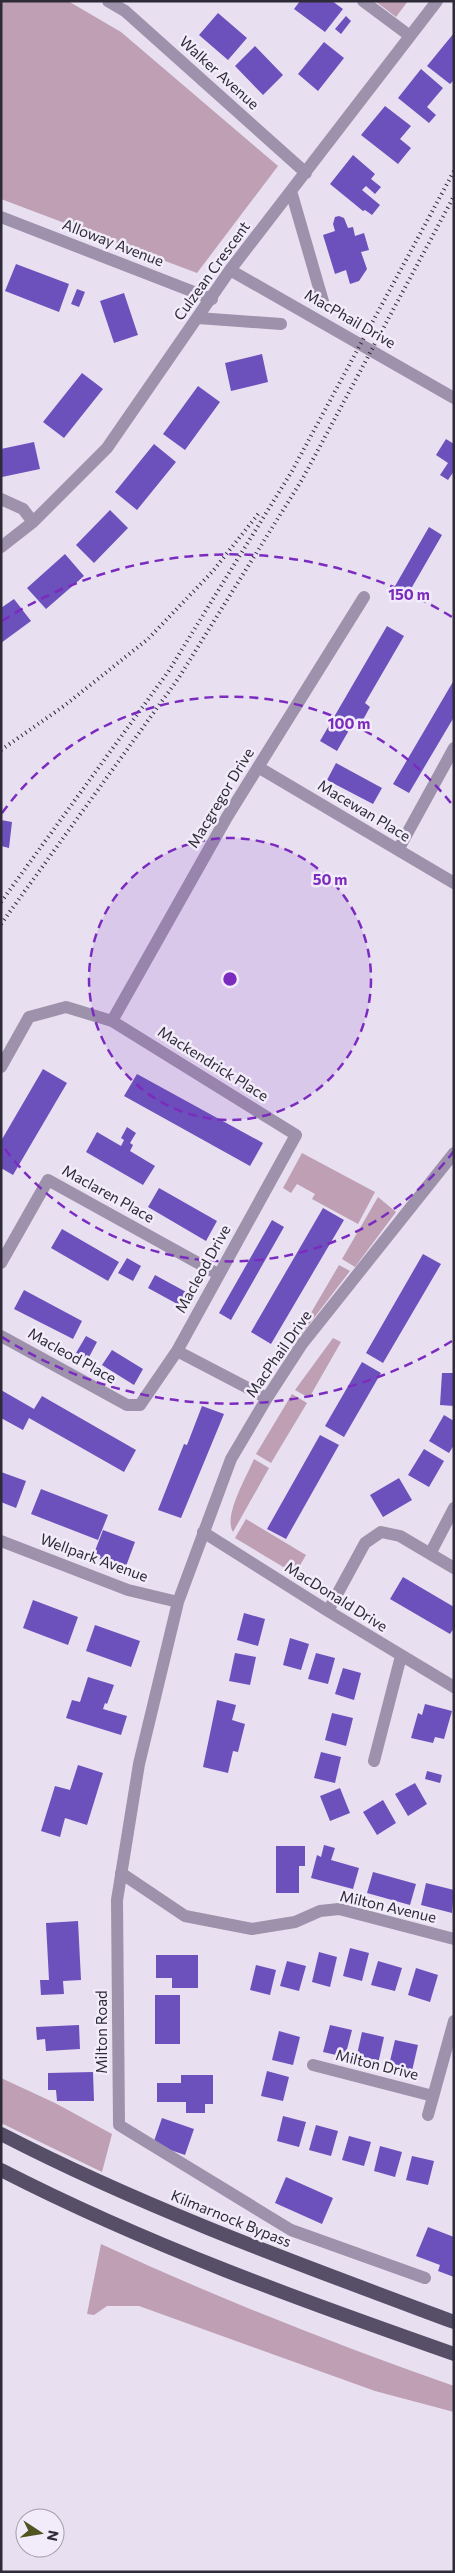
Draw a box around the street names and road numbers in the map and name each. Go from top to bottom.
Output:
street label: Walker Avenue [176,32,263,113]
street label: Alloway Avenue [60,215,167,270]
street label: Culzean Crescent [169,217,253,323]
street label: MacPhail Drive [302,285,399,351]
street label: Macgregor Drive [183,744,257,851]
street label: Macewan Place [315,775,414,845]
street label: Mackendrick Place [155,1022,272,1105]
street label: Maclaren Place [59,1160,158,1226]
street label: Macleod Drive [171,1221,234,1316]
street label: MacPhail Drive [242,1306,315,1400]
street label: Macleod Place [25,1323,120,1387]
street label: Wellpark Avenue [38,1529,151,1585]
street label: MacDonald Drive [282,1557,391,1635]
street label: Milton Avenue [338,1886,438,1926]
street label: Milton Road [92,1990,110,2074]
street label: Milton Drive [334,2045,421,2083]
street label: Kilmarnock Bypass [169,2186,294,2251]

